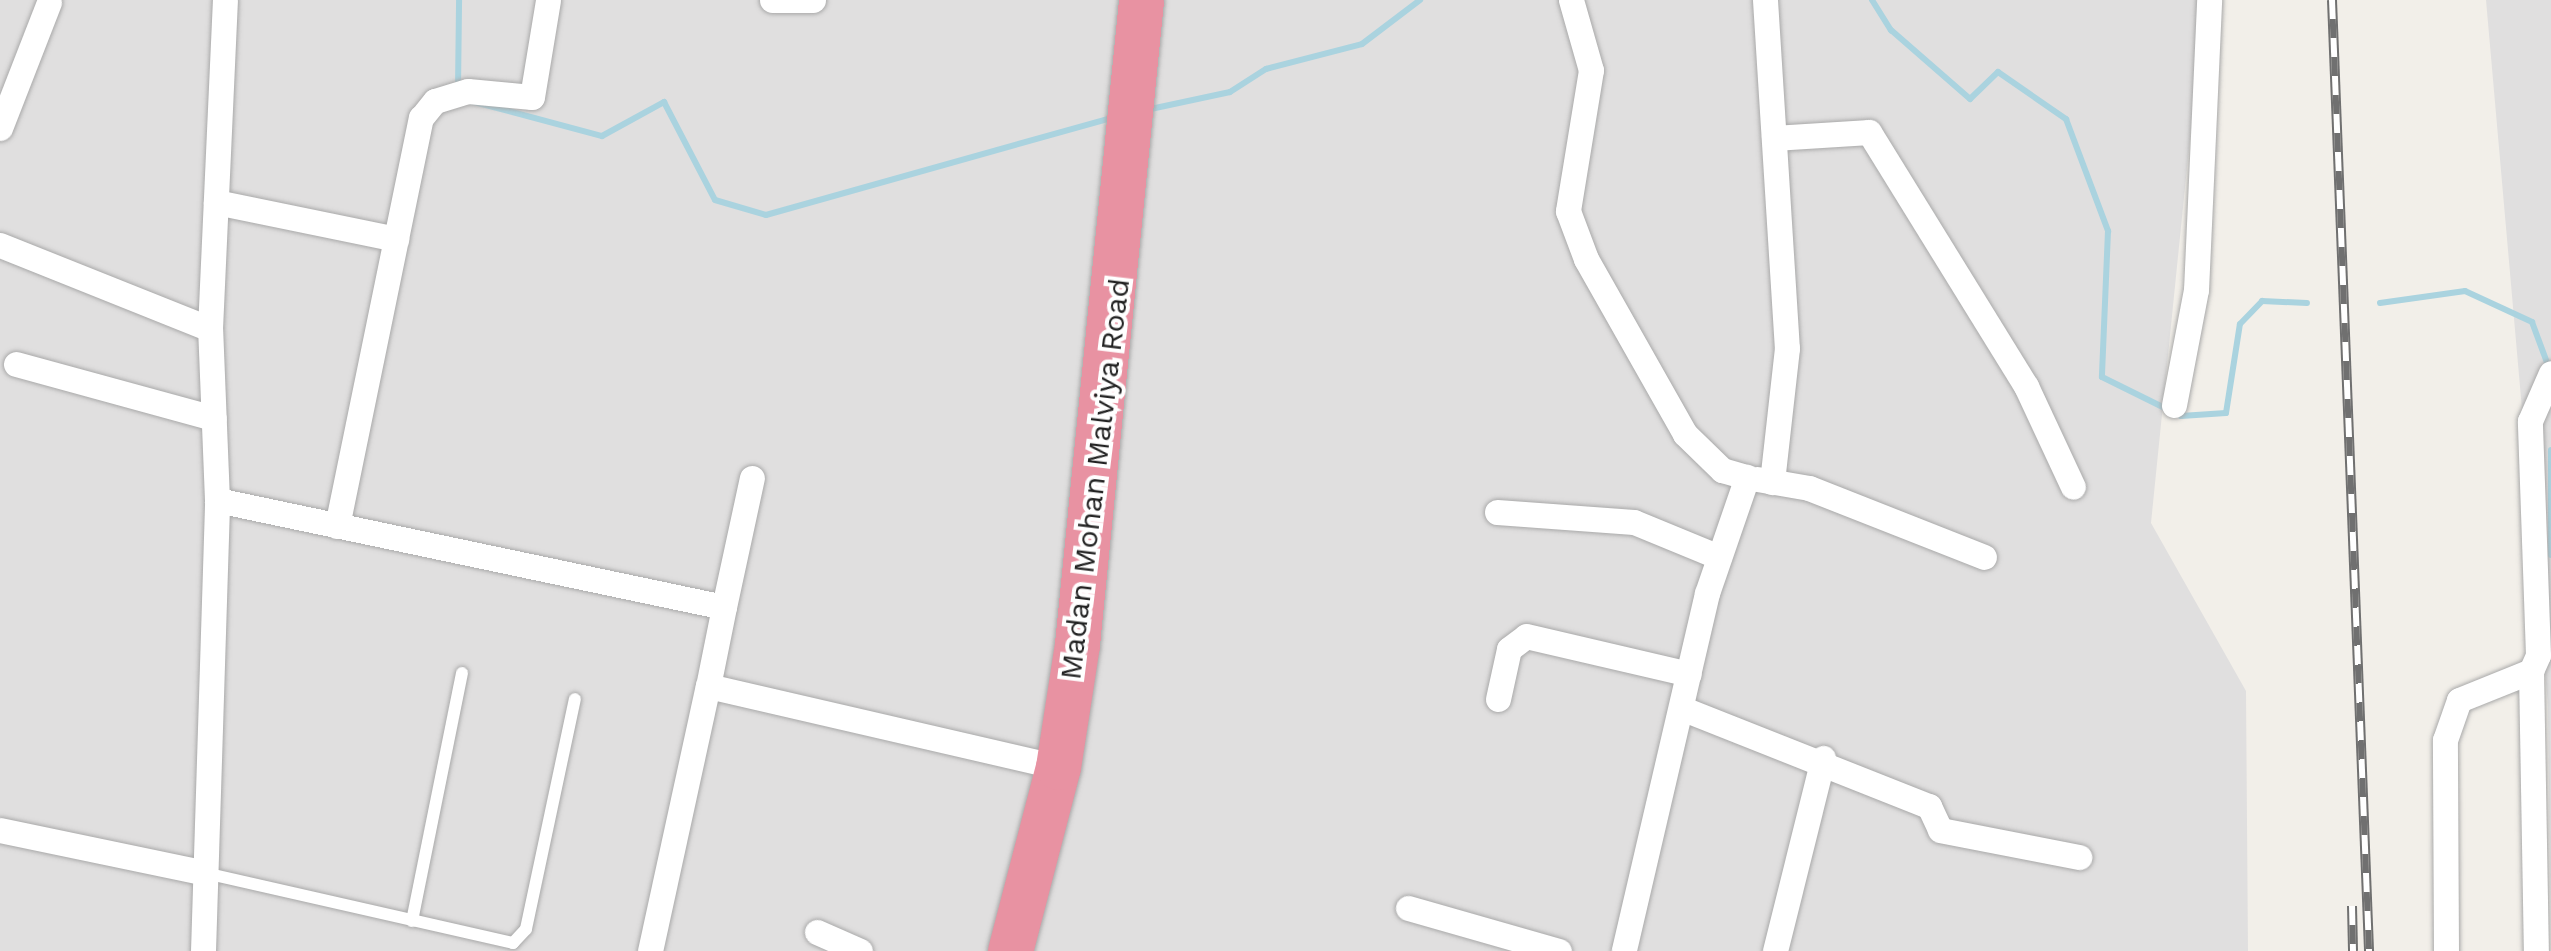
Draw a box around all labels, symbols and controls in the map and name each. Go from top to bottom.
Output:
street label: Madan Mohan Malviya Road [1052,276,1138,682]

